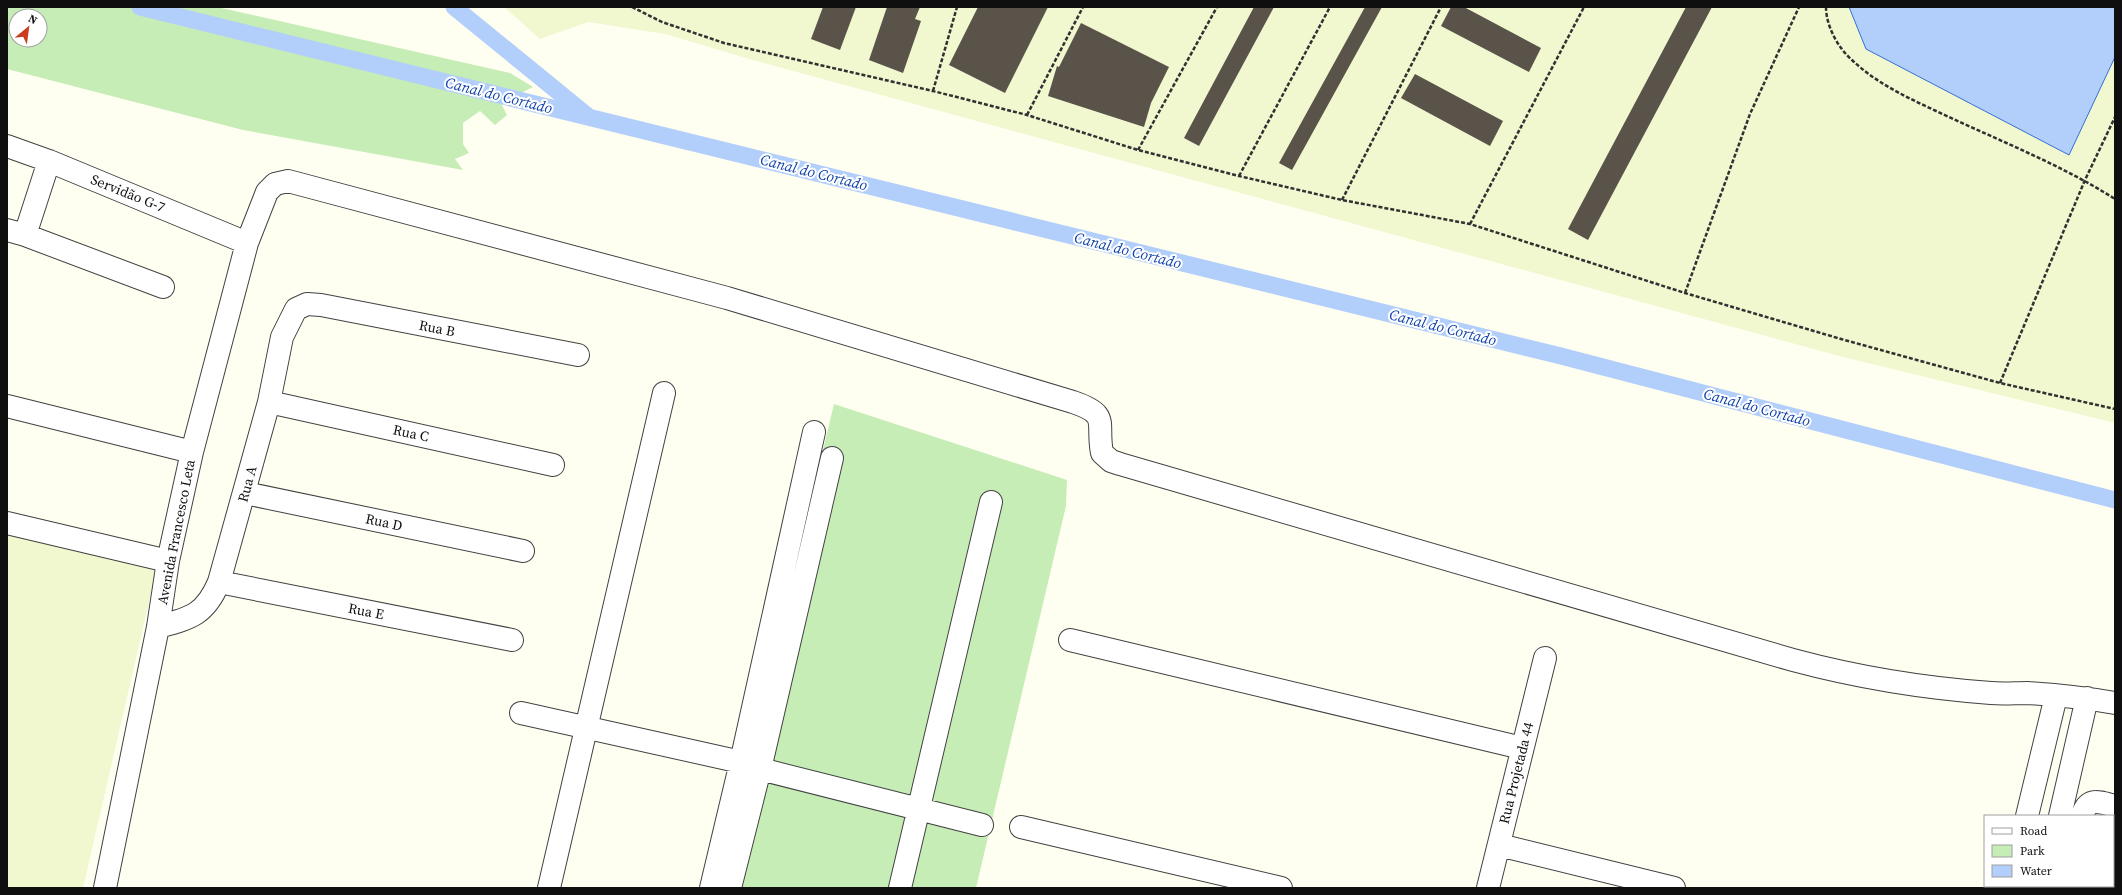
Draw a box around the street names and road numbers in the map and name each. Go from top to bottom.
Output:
street label: Servidão G-7 [88,169,168,217]
street label: Rua B [417,315,457,341]
street label: Rua C [391,419,431,447]
street label: Avenida Francesco Leta [152,457,200,606]
street label: Rua A [233,463,262,504]
street label: Rua D [364,508,404,536]
street label: Rua E [346,598,386,624]
street label: Rua Projetada 44 [1494,720,1538,826]

